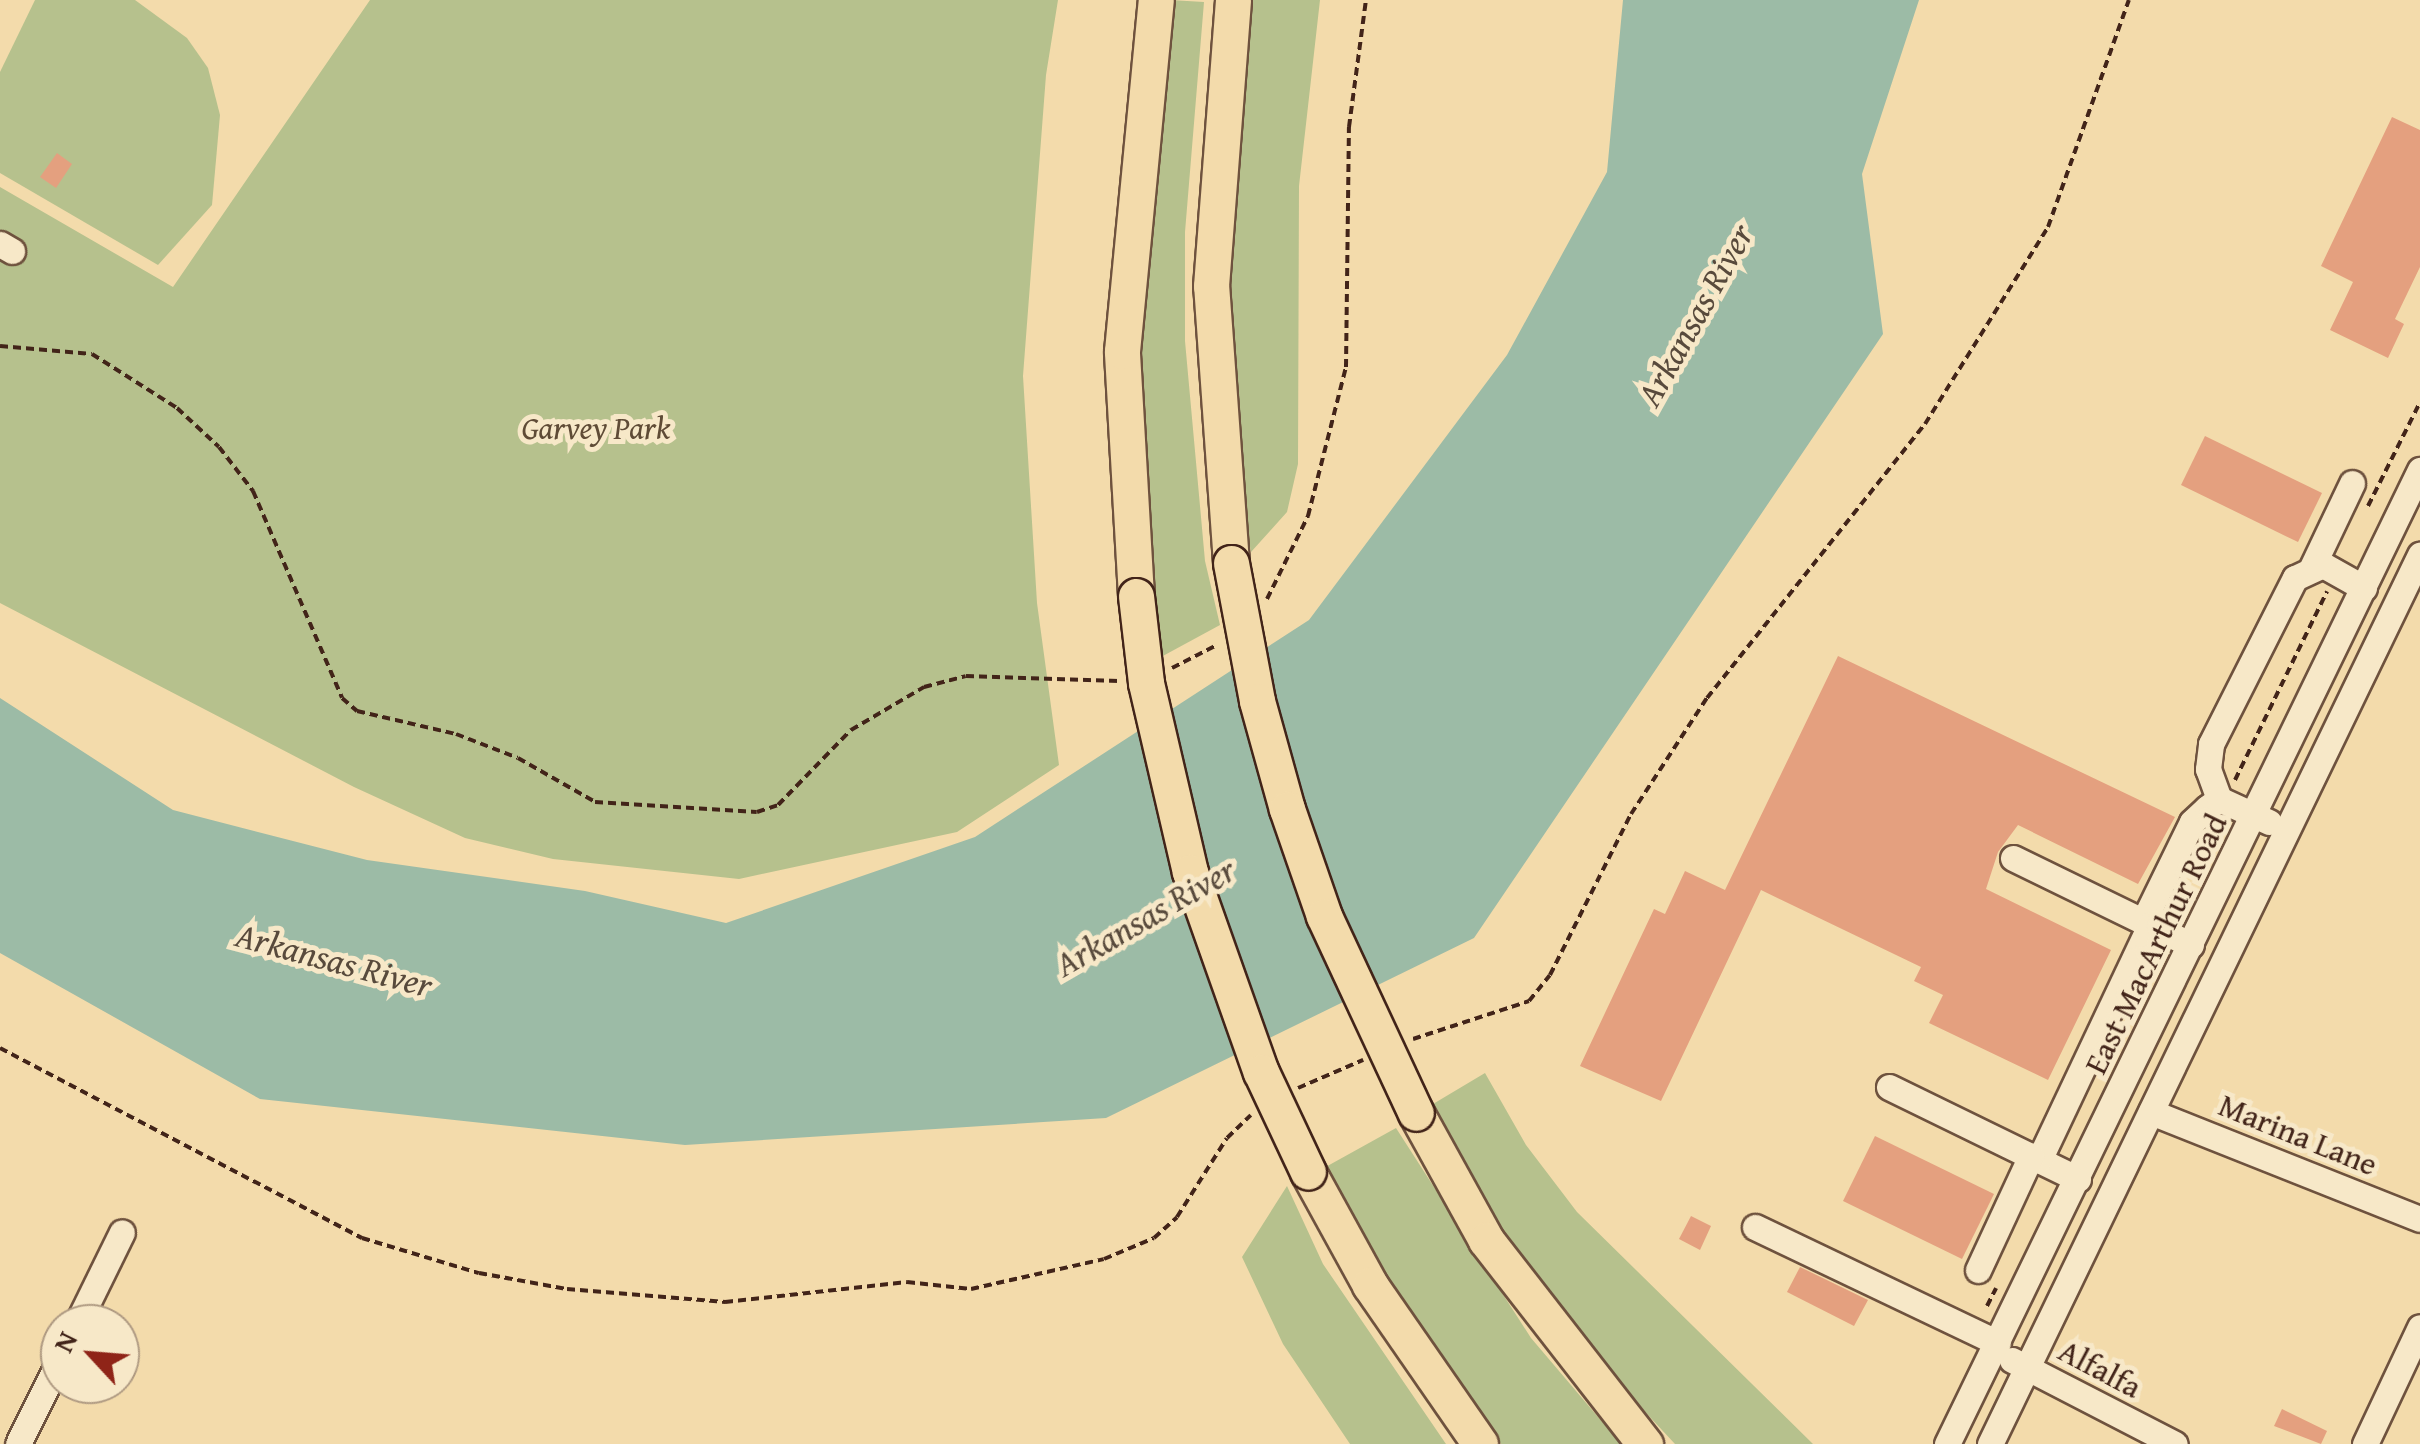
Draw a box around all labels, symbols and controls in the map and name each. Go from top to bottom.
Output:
water label: Arkansas River [1628,217,1762,413]
park label: Garvey Park [522,409,670,447]
street label: East MacArthur Road [2076,808,2236,1080]
water label: Arkansas River [1047,848,1243,986]
water label: Arkansas River [231,914,437,1006]
street label: Marina Lane [2213,1086,2383,1184]
north arrow [40,1304,140,1404]
text: N [42,1324,87,1359]
street label: Alfalfa [2052,1331,2148,1407]

